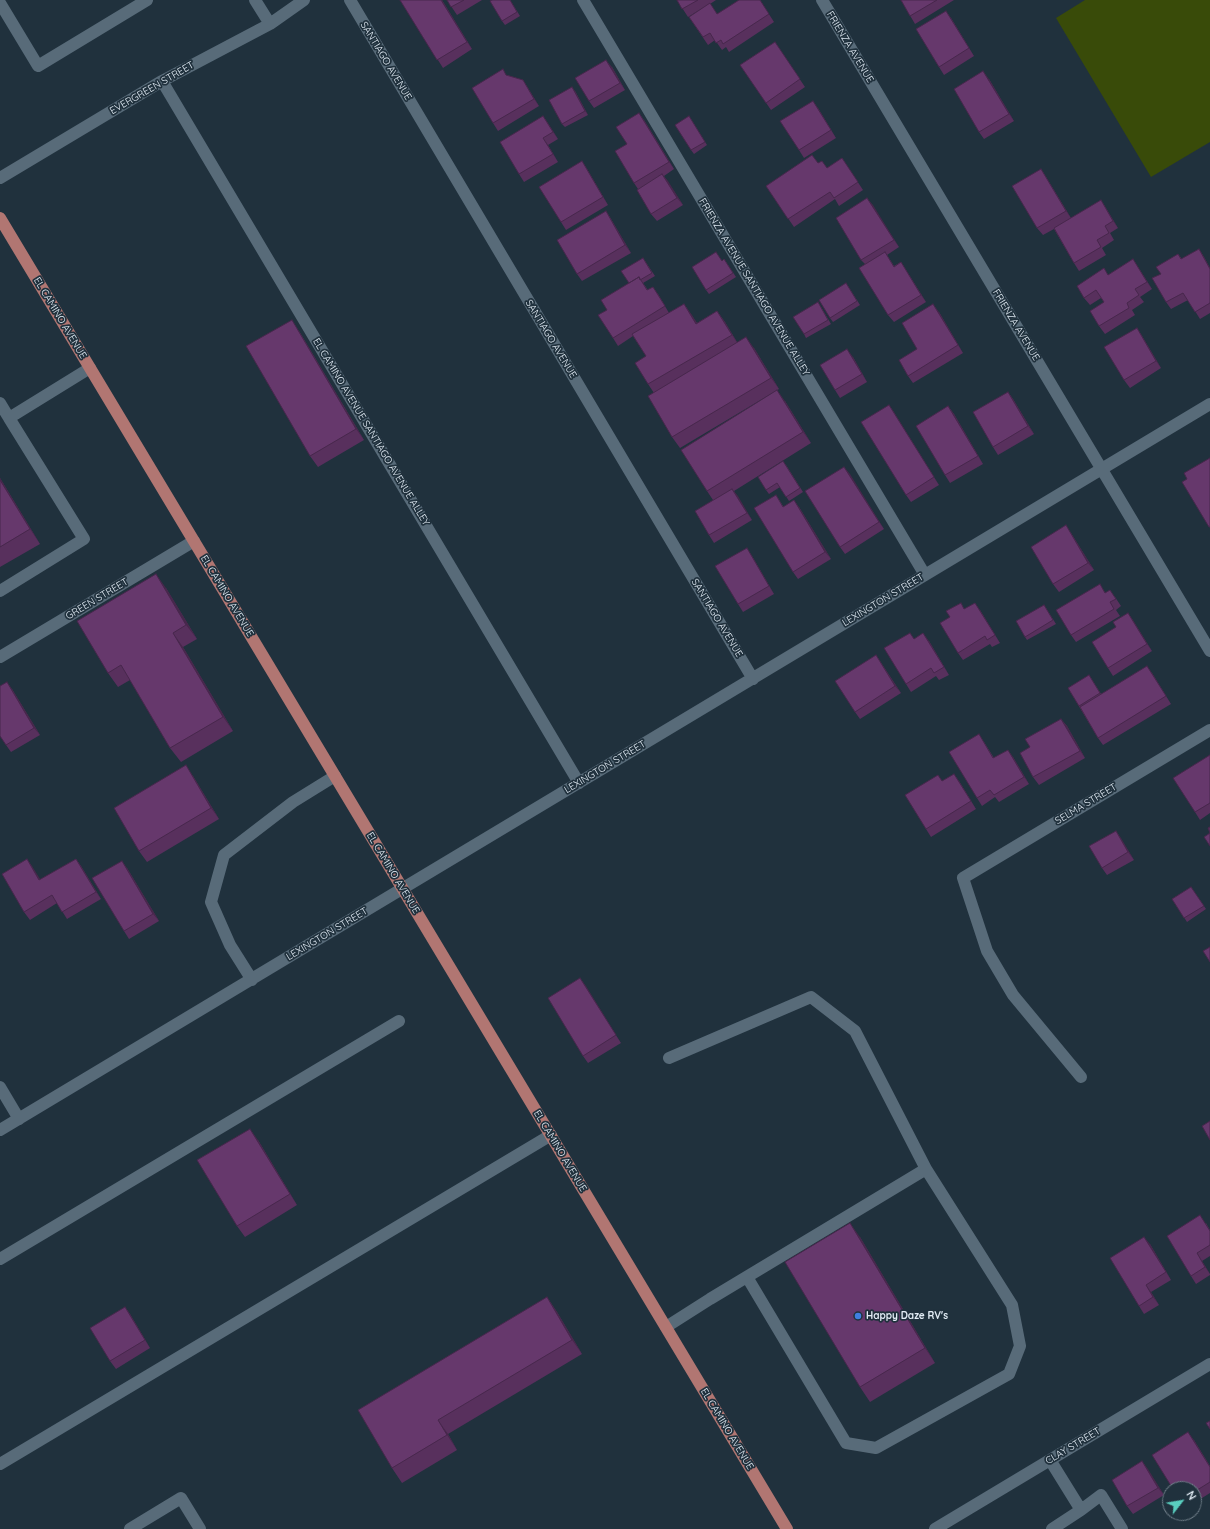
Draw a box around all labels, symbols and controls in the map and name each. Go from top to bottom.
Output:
street label: FRIENZA AVENUE [824,9,876,85]
street label: SANTIAGO AVENUE [358,19,414,103]
street label: EVERGREEN STREET [108,59,196,117]
street label: FRIENZA AVENUE SANTIAGO AVENUE ALLEY [696,196,812,378]
street label: EL CAMINO AVENUE [31,275,89,361]
street label: FRIENZA AVENUE [990,287,1042,363]
street label: SANTIAGO AVENUE [523,297,579,381]
street label: EL CAMINO AVENUE SANTIAGO AVENUE ALLEY [310,336,432,528]
street label: EL CAMINO AVENUE [198,553,256,639]
street label: LEXINGTON STREET [840,571,926,629]
street label: GREEN STREET [64,576,130,622]
street label: SANTIAGO AVENUE [689,576,745,660]
street label: LEXINGTON STREET [562,738,648,796]
street label: SELMA STREET [1053,781,1119,827]
street label: EL CAMINO AVENUE [364,830,422,916]
street label: LEXINGTON STREET [284,905,370,963]
street label: EL CAMINO AVENUE [531,1108,589,1194]
place label: Happy Daze RV's [866,1310,948,1322]
marker: Happy Daze RV's [853,1311,863,1321]
street label: EL CAMINO AVENUE [698,1386,756,1472]
street label: CLAY STREET [1043,1425,1103,1467]
north arrow [1162,1481,1202,1521]
text: N [1183,1488,1200,1502]

